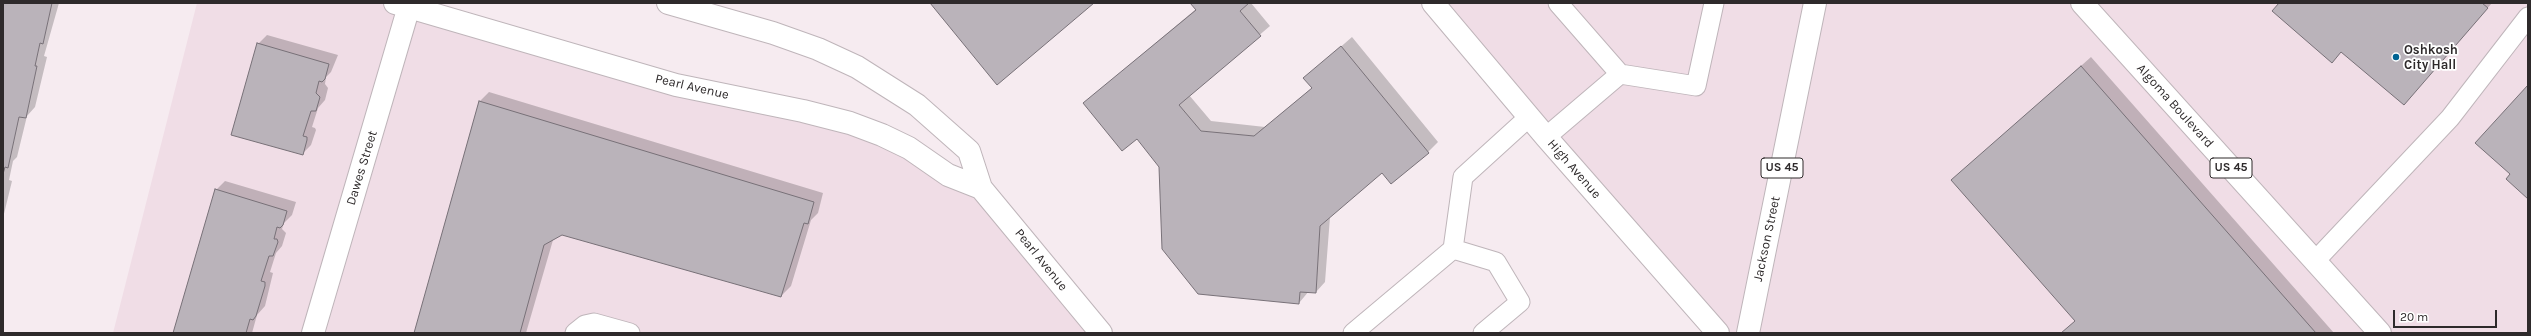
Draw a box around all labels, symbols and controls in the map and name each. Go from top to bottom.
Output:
place label: Oshkosh City Hall [2404,42,2458,73]
marker: Oshkosh City Hall [2391,52,2401,62]
street label: Algoma Boulevard [2133,61,2217,151]
street label: Pearl Avenue [654,71,730,103]
street label: Dawes Street [343,129,381,207]
street label: High Avenue [1544,136,1604,202]
road number: US 45 [1761,158,1803,178]
road number: US 45 [2210,158,2252,178]
street label: Jackson Street [1750,195,1784,283]
street label: Pearl Avenue [1011,226,1071,294]
scale bar [2395,302,2499,328]
text: 20 m [2400,310,2428,324]

